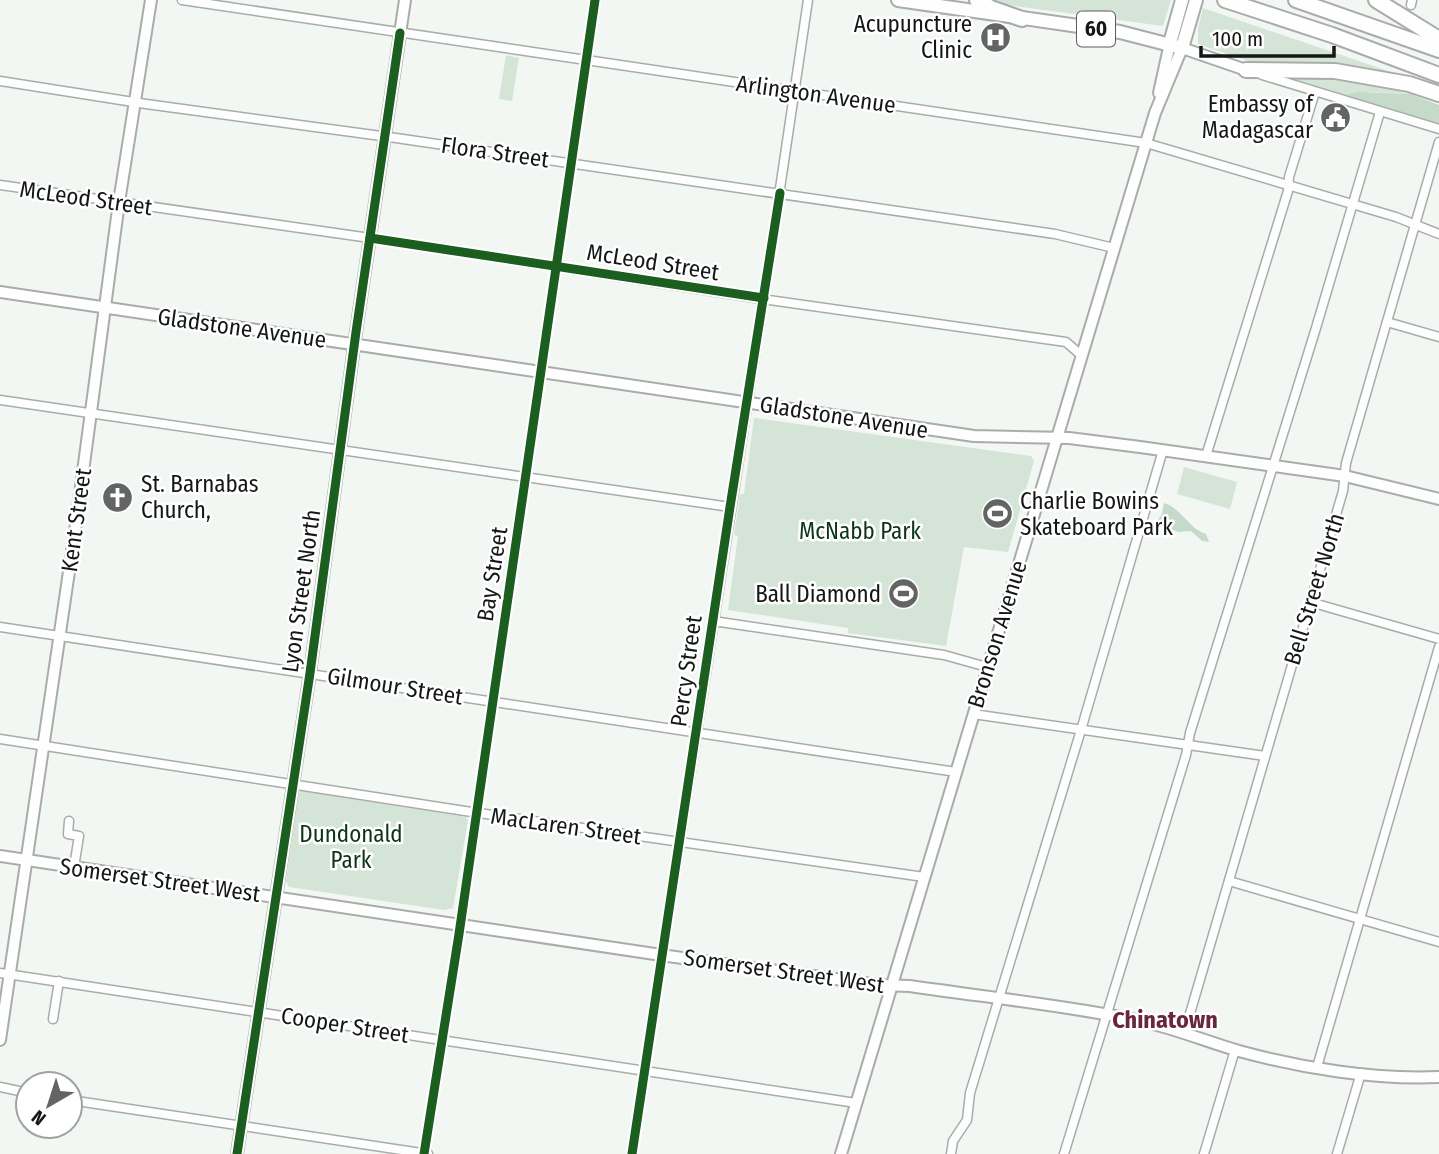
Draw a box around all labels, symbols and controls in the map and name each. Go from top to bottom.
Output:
place label: Acupuncture Clinic [854,10,972,64]
road number: 60 [1077,12,1115,46]
scale bar [1201,14,1334,58]
hospital icon: Acupuncture Clinic [978,20,1012,54]
text: 100 m [1212,26,1263,52]
street label: Arlington Avenue [734,69,898,119]
place label: Embassy of Madagascar [1202,90,1315,144]
public building icon: Embassy of Madagascar [1319,100,1353,134]
street label: Flora Street [439,131,551,173]
street label: McLeod Street [18,175,155,221]
street label: McLeod Street [585,238,722,286]
street label: Gladstone Avenue [156,302,328,354]
street label: Gladstone Avenue [758,390,930,444]
street label: Kent Street [55,466,97,574]
place label: St. Barnabas Church, [141,470,259,524]
church icon: St. Barnabas Church, [101,480,135,514]
place label: Charlie Bowins Skateboard Park [1020,487,1173,541]
sports icon: Charlie Bowins Skateboard Park [980,497,1014,531]
street label: Lyon Street North [276,508,326,674]
street label: Bell Street North [1278,510,1350,668]
park label: McNabb Park [799,517,921,545]
street label: Bay Street [471,524,513,623]
street label: Bronson Avenue [961,557,1033,711]
sports icon: Ball Diamond [887,577,921,611]
place label: Ball Diamond [755,580,881,608]
street label: Percy Street [664,613,708,728]
street label: Gilmour Street [325,661,465,711]
street label: MacLaren Street [489,802,643,850]
park label: Dundonald Park [299,820,403,874]
street label: Somerset Street West [58,852,262,908]
street label: Somerset Street West [682,943,886,999]
street label: Cooper Street [279,1001,411,1049]
district label: Chinatown [1112,1006,1218,1034]
north arrow [14,1070,84,1140]
text: N [27,1105,50,1130]

